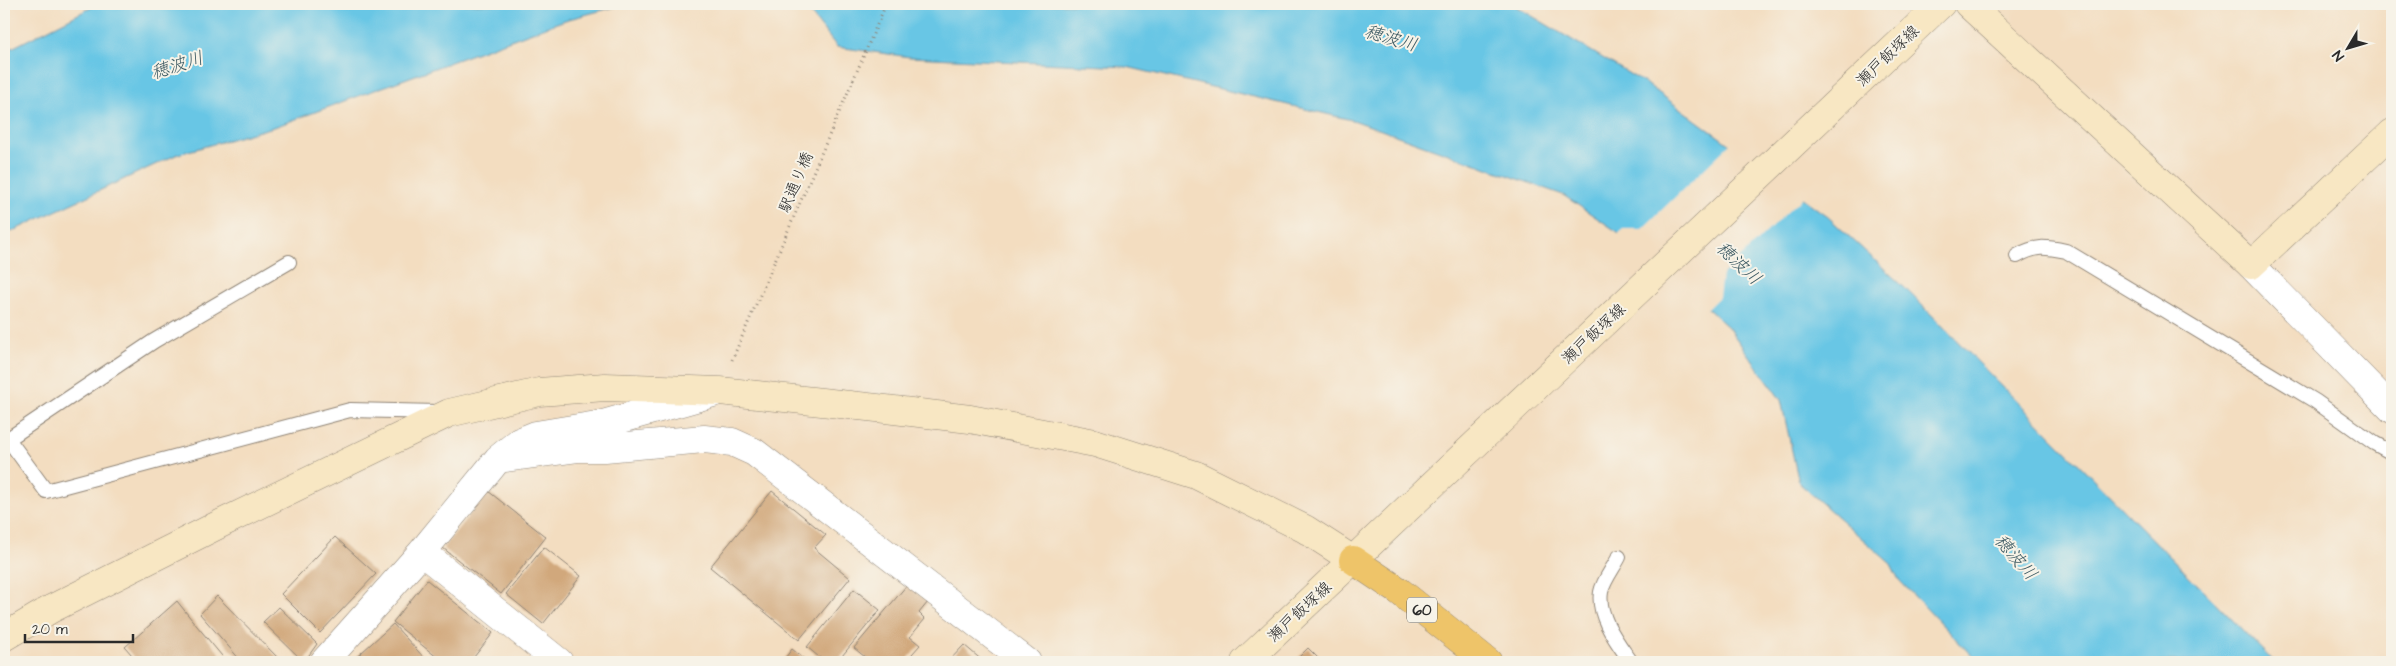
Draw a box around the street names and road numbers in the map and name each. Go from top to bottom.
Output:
street label: 瀬戸飯塚線 [1851,20,1924,91]
street label: 駅通り橋 [773,149,819,216]
street label: 瀬戸飯塚線 [1557,298,1630,369]
street label: 瀬戸飯塚線 [1263,576,1336,647]
road number: 60 [1407,598,1437,622]

